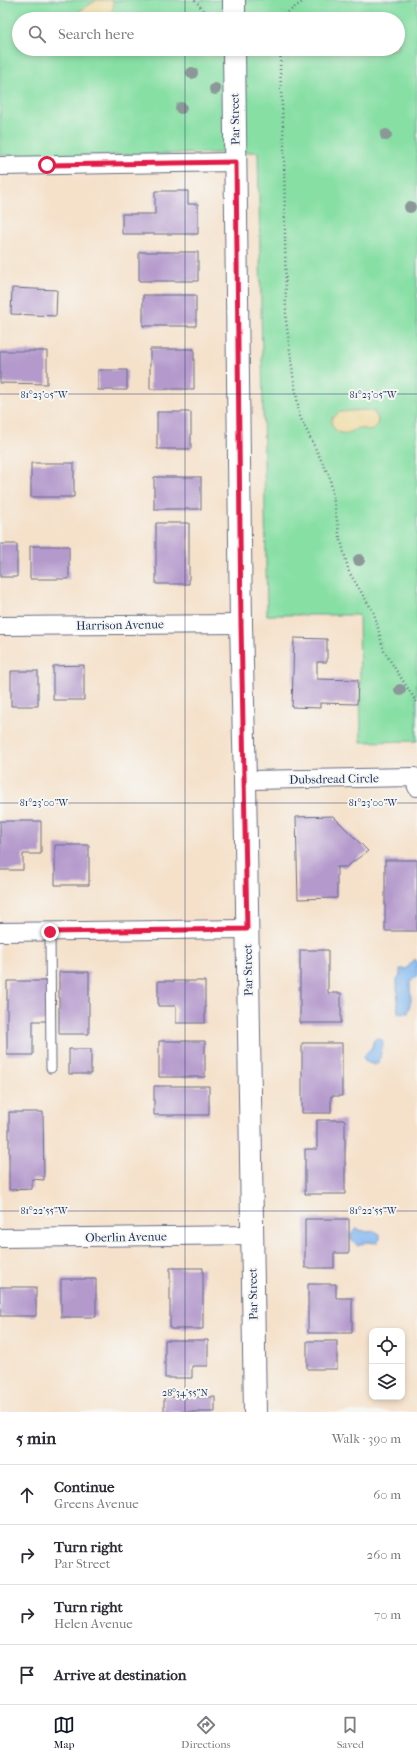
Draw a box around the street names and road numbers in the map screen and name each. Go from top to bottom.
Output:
street label: Par Street [228,92,242,145]
street label: Harrison Avenue [76,617,164,633]
street label: Dubsdread Circle [289,771,379,787]
street label: Par Street [241,943,255,996]
street label: Oberlin Avenue [85,1229,167,1245]
street label: Par Street [246,1267,260,1320]

